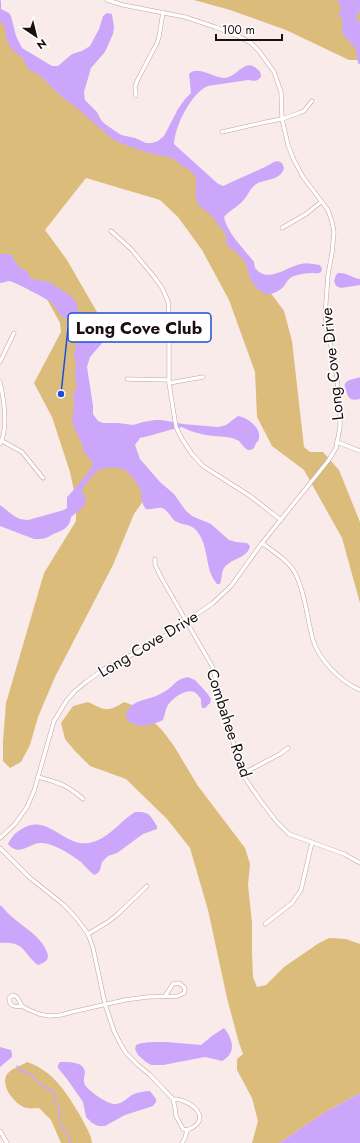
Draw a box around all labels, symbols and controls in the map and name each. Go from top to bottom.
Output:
north arrow [16,16,56,56]
scale bar [216,16,282,42]
text: 100 m [222,21,255,39]
text: N [34,35,50,53]
street label: Long Cove Drive [315,307,349,421]
callout: Long Cove Club [68,313,211,342]
text: Long Cove Club [76,316,202,340]
street label: Long Cove Drive [94,605,202,683]
street label: Combahee Road [201,666,257,780]

